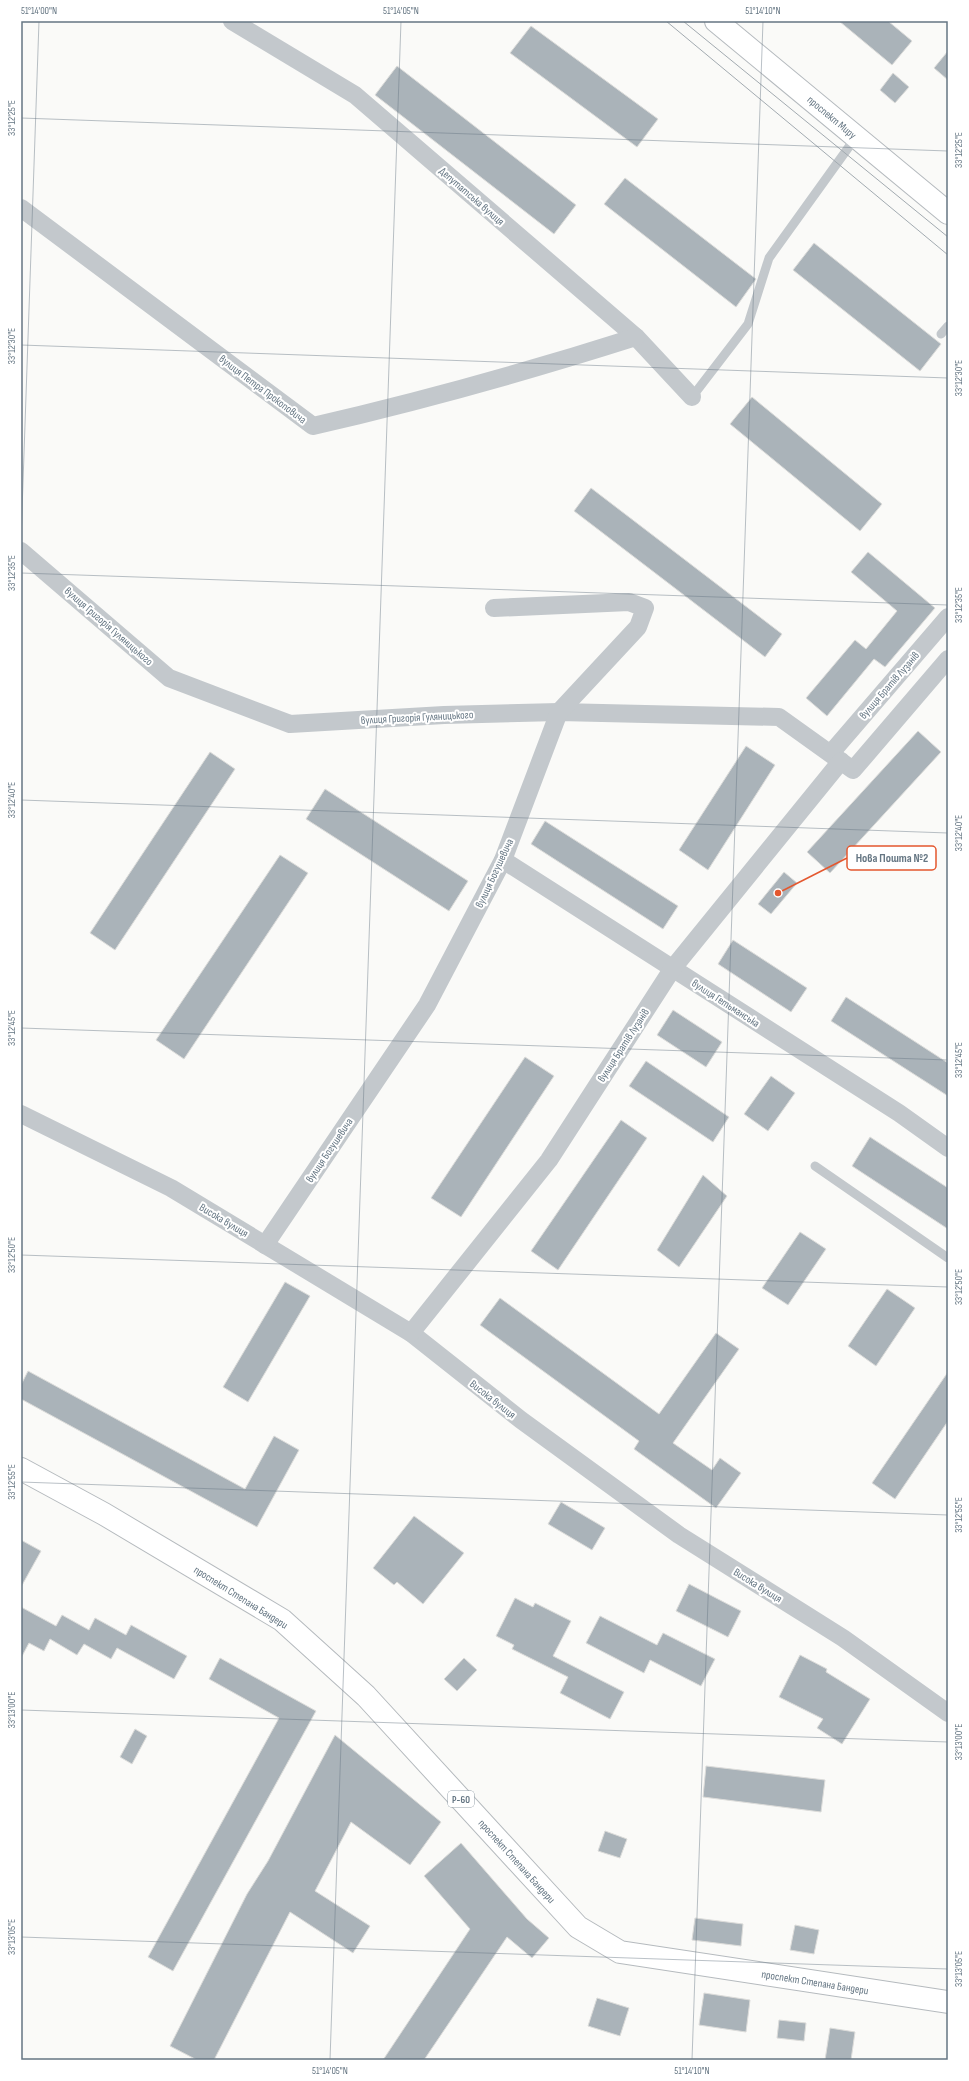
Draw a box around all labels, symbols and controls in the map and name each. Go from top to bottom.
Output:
text: 51°14'00"N [21,5,57,17]
text: 51°14'05"N [383,5,419,17]
text: 51°14'10"N [745,5,781,17]
street label: проспект Миру [804,93,859,142]
text: 33°12'25"E [6,100,18,136]
text: 33°12'25"E [953,132,965,168]
street label: Депутатська вулиця [436,165,507,228]
text: 33°12'30"E [6,328,18,364]
street label: вулиця Петра Прокоповича [217,352,309,426]
text: 33°12'30"E [953,360,965,396]
text: 33°12'35"E [6,555,18,591]
street label: вулиця Григорія Гуляницького [62,585,156,669]
text: 33°12'35"E [953,587,965,623]
street label: вулиця Братів Лузанів [857,649,922,722]
street label: вулиця Григорія Гуляницького [360,708,474,727]
text: 33°12'40"E [6,782,18,818]
text: 33°12'40"E [953,815,965,851]
street label: вулиця Богушевича [473,837,516,910]
callout: Нова Пошта №2 [847,846,936,870]
text: Нова Пошта №2 [856,851,928,866]
street label: вулиця Гетьманська [689,977,762,1030]
street label: вулиця Братів Лузанів [595,1006,652,1084]
text: 33°12'45"E [6,1010,18,1046]
text: 33°12'45"E [953,1042,965,1078]
street label: вулиця Богушевича [303,1116,356,1185]
street label: Висока вулиця [197,1201,251,1240]
text: 33°12'50"E [6,1237,18,1273]
text: 33°12'50"E [953,1269,965,1305]
street label: Висока вулиця [467,1377,518,1421]
text: 33°12'55"E [6,1464,18,1500]
text: 33°12'55"E [953,1497,965,1533]
street label: проспект Степана Бандери [191,1563,290,1632]
street label: Висока вулиця [731,1565,784,1605]
text: 33°13'00"E [6,1692,18,1728]
text: 33°13'00"E [953,1724,965,1760]
road number: Р-60 [448,1791,474,1807]
street label: проспект Степана Бандери [476,1817,558,1906]
text: 33°13'05"E [6,1919,18,1955]
text: 33°13'05"E [953,1951,965,1987]
street label: проспект Степана Бандери [760,1968,870,1997]
text: 51°14'05"N [312,2065,348,2077]
text: 51°14'10"N [674,2065,710,2077]

